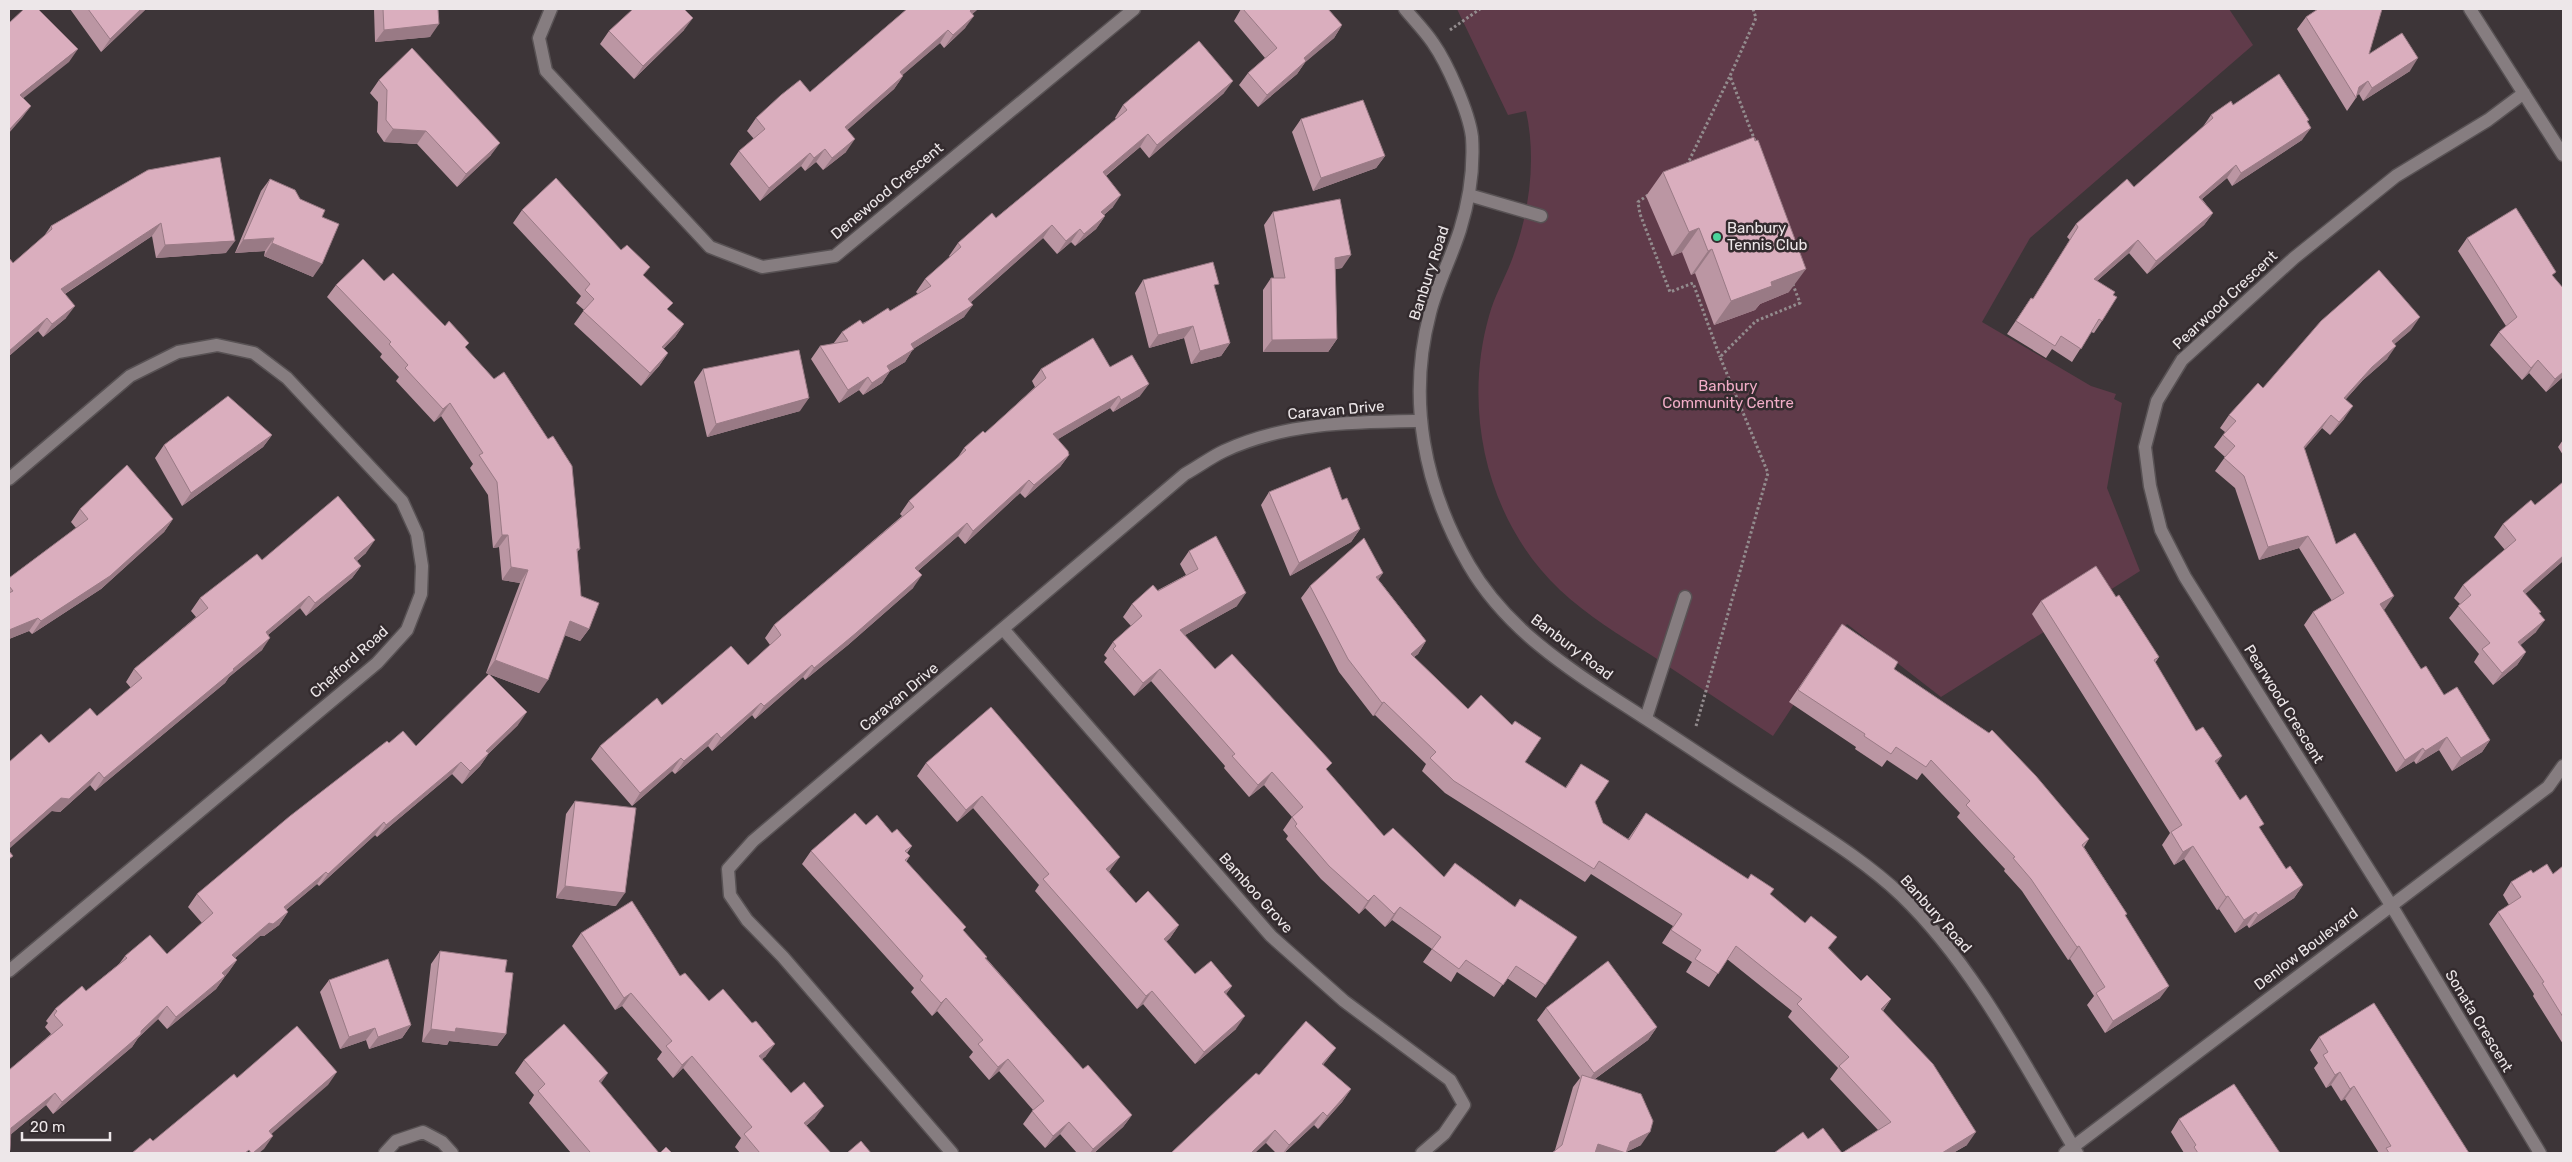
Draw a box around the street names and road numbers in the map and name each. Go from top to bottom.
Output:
street label: Denewood Crescent [827,139,947,243]
street label: Banbury Road [1405,224,1453,322]
street label: Pearwood Crescent [2169,247,2281,353]
street label: Caravan Drive [1287,397,1385,423]
street label: Banbury Road [1527,610,1617,684]
street label: Chelford Road [306,622,392,702]
street label: Pearwood Crescent [2240,641,2328,767]
street label: Caravan Drive [856,659,942,735]
street label: Bamboo Grove [1215,849,1297,937]
street label: Banbury Road [1896,872,1976,956]
street label: Denlow Boulevard [2250,904,2362,994]
street label: Sonata Crescent [2441,967,2517,1076]

